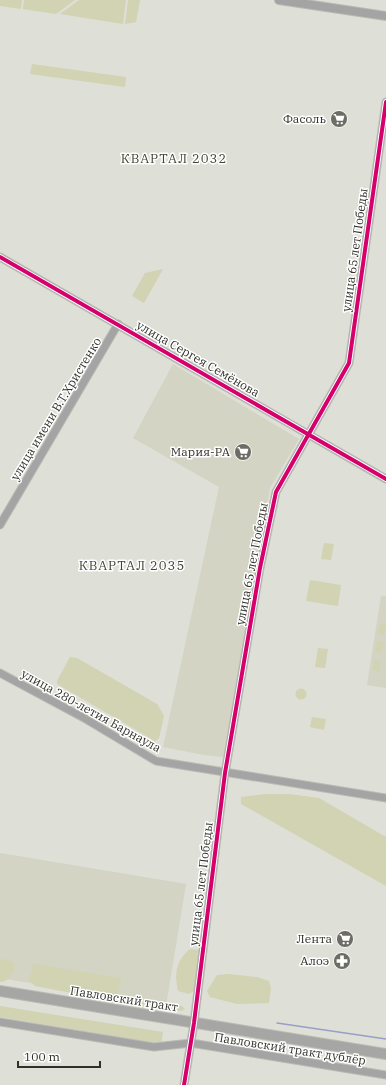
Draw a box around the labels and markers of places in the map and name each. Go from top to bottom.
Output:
supermarket icon: Фасоль [329,109,349,129]
place label: Фасоль [283,111,326,126]
supermarket icon: Мария-РА [233,442,253,462]
place label: Мария-РА [171,444,231,459]
supermarket icon: Лента [335,929,355,949]
place label: Лента [297,931,332,946]
pharmacy icon: Алоэ [332,951,352,971]
place label: Алоэ [300,953,329,968]

